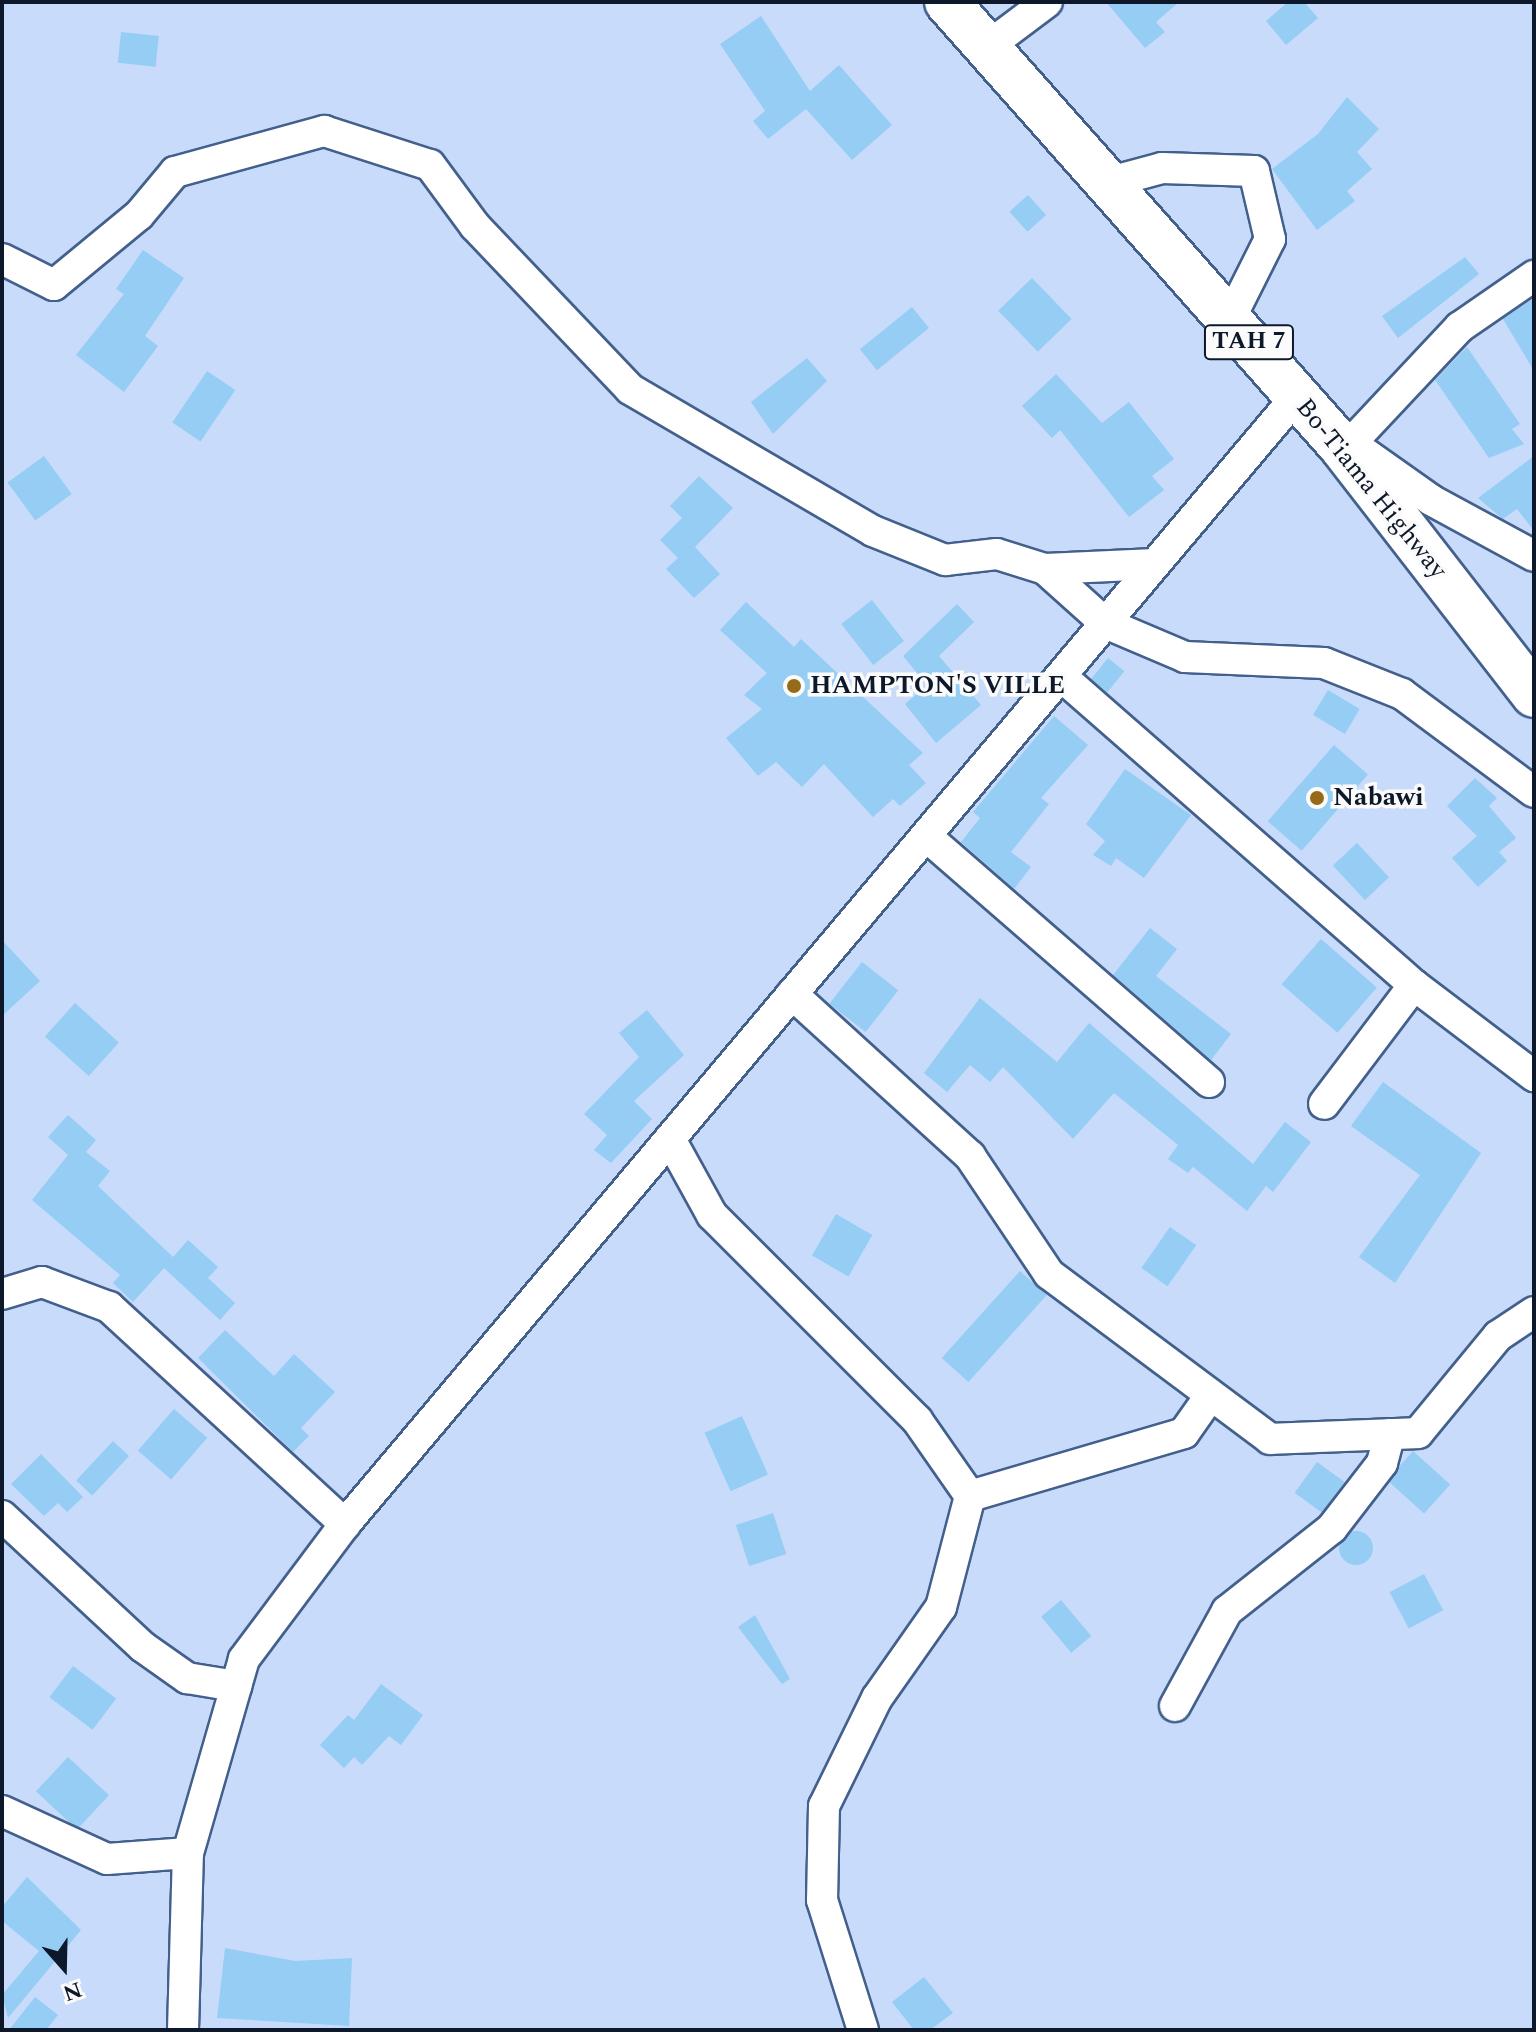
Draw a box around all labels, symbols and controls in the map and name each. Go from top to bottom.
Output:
road number: TAH 7 [1203,322,1295,362]
street label: Bo-Tiama Highway [1289,393,1453,585]
place label: HAMPTON'S VILLE [810,670,1065,702]
marker: HAMPTON'S VILLE [785,677,803,695]
place label: Nabawi [1333,782,1424,814]
marker: Nabawi [1308,789,1326,807]
north arrow [24,1928,104,2008]
text: N [58,1972,86,2010]

